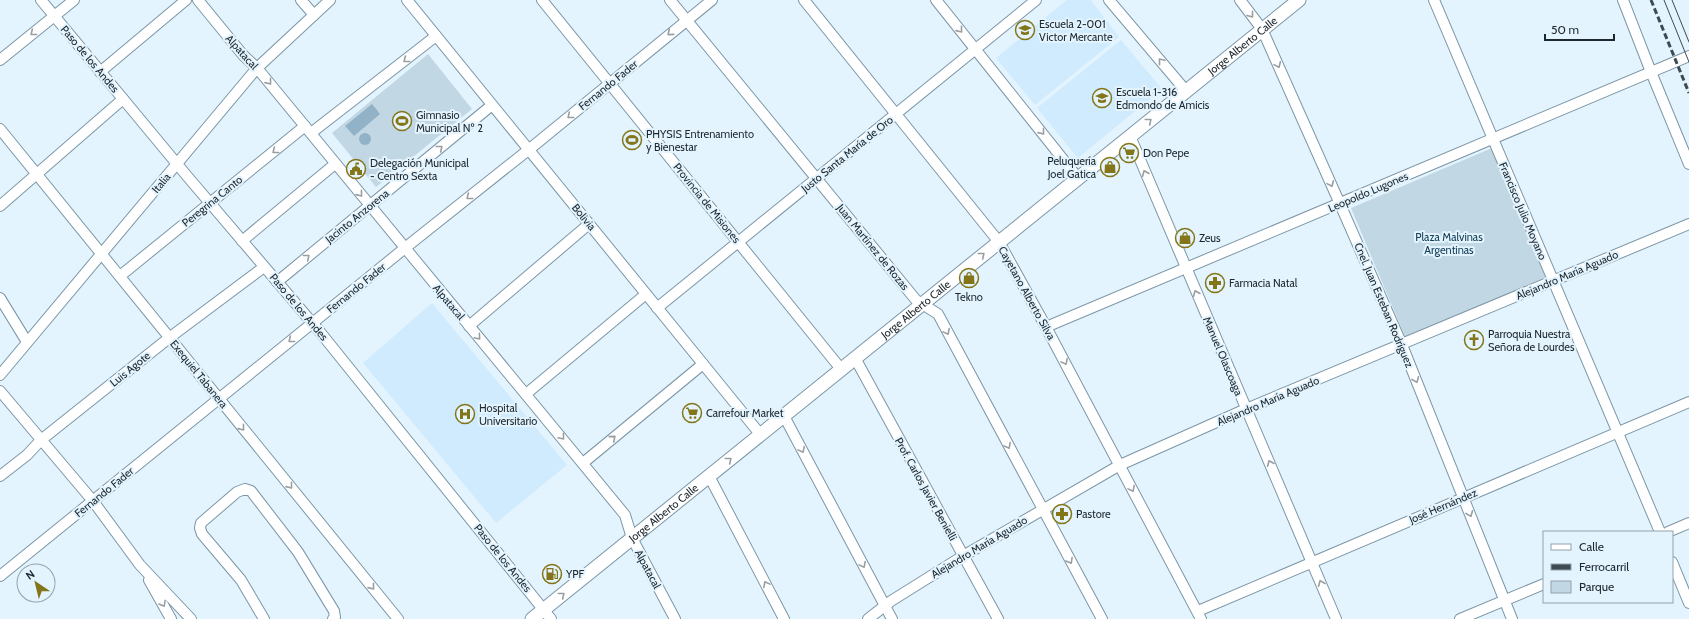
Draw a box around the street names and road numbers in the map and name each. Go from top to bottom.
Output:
street label: Jorge Alberto Calle [1204,13,1280,78]
street label: Paso de los Andes [58,23,122,96]
street label: Alpatacal [223,32,262,73]
street label: Fernando Fader [576,57,641,113]
street label: Justo Santa María de Oro [797,113,896,196]
street label: Provincia de Misiones [670,160,744,246]
street label: Francisco Julio Moyano [1496,160,1550,262]
street label: Leopoldo Lugones [1326,169,1410,215]
street label: Italia [149,170,174,196]
street label: Peregrina Canto [179,172,245,230]
street label: Jacinto Anzorena [322,186,392,247]
street label: Juan Martínez de Rozas [833,200,912,293]
street label: Bolivia [569,201,600,234]
street label: Cnel. Juan Esteban Rodríguez [1351,240,1417,370]
street label: Cayetano Alberto Silva [995,244,1059,343]
street label: Alejandro María Aguado [1514,247,1620,303]
street label: Fernando Fader [324,260,389,316]
street label: Paso de los Andes [267,271,331,344]
street label: Jorge Alberto Calle [877,277,954,342]
street label: Alpatacal [430,281,468,323]
street label: Manuel Olascoaga [1200,314,1246,398]
street label: Exequiel Tabanera [167,337,231,412]
street label: Luis Agote [107,348,153,390]
street label: Alejandro María Aguado [1215,373,1321,429]
street label: Prof. Carlos Javier Benielli [892,435,960,543]
street label: Fernando Fader [72,464,137,520]
street label: Jorge Alberto Calle [625,480,701,546]
street label: José Hernández [1406,485,1479,527]
street label: Alejandro María Aguado [928,513,1030,581]
street label: Paso de los Andes [471,521,535,595]
street label: Alpatacal [632,547,664,591]

